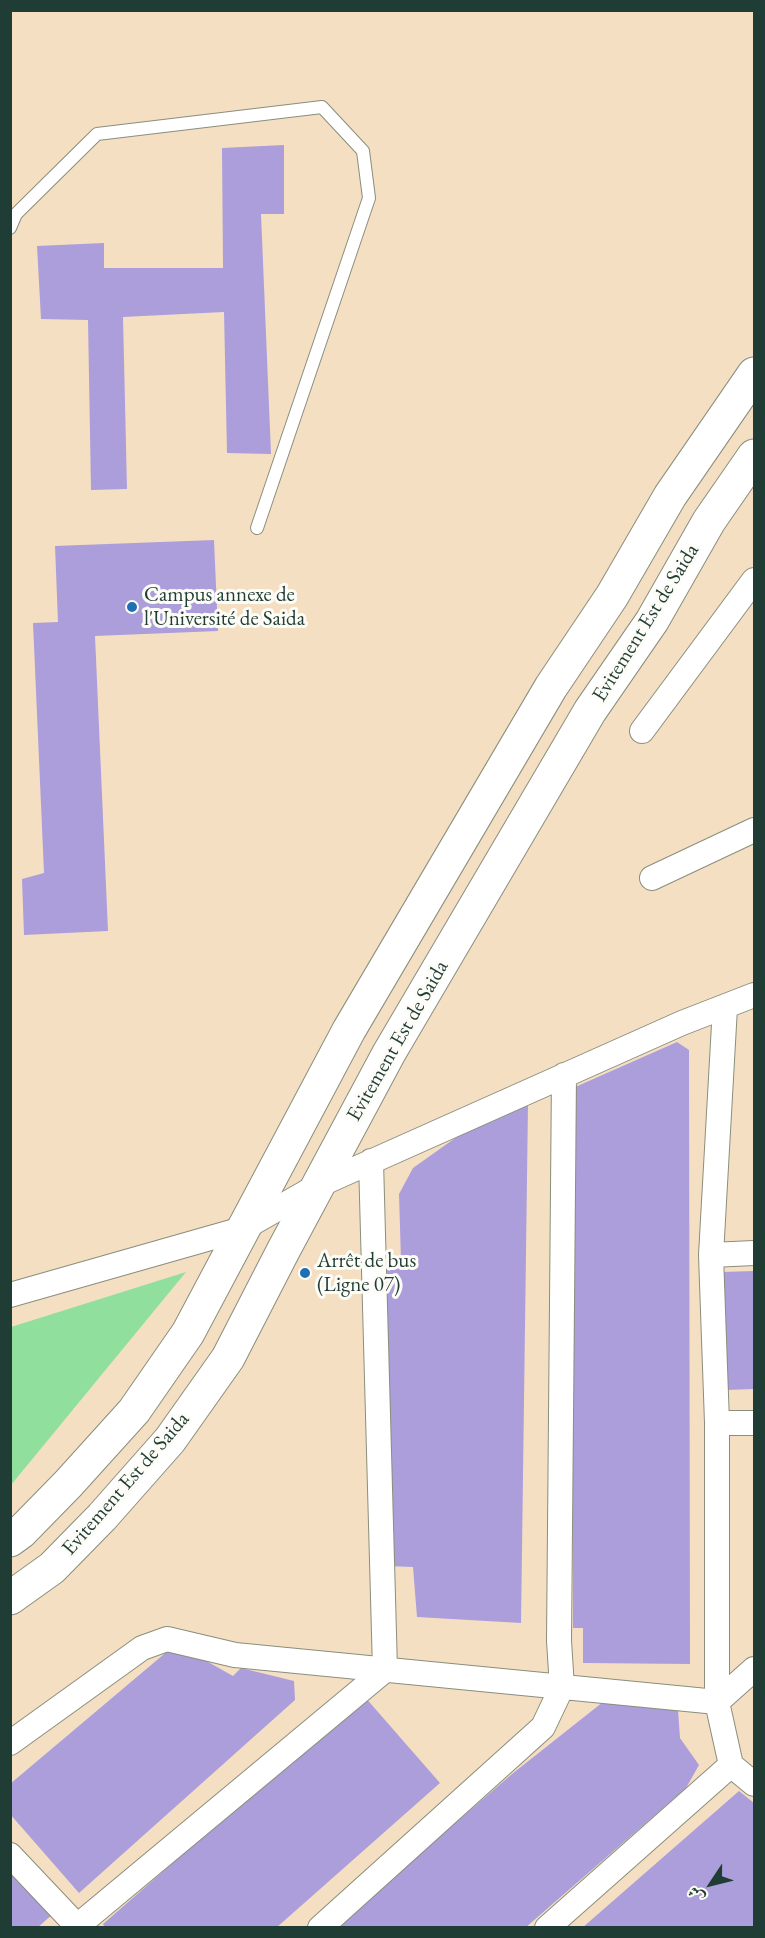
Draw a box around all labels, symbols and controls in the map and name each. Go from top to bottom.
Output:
street label: Evitement Est de Saida [587,539,705,707]
place label: Campus annexe de l'Université de Saida [144,582,305,632]
marker: Campus annexe de l'Université de Saida [125,600,139,614]
street label: Evitement Est de Saida [342,956,454,1126]
place label: Arrêt de bus (Ligne 07) [317,1248,416,1298]
marker: Arrêt de bus (Ligne 07) [298,1266,312,1280]
street label: Evitement Est de Saida [57,1407,195,1561]
north arrow [681,1854,741,1914]
text: ش [683,1882,709,1907]

